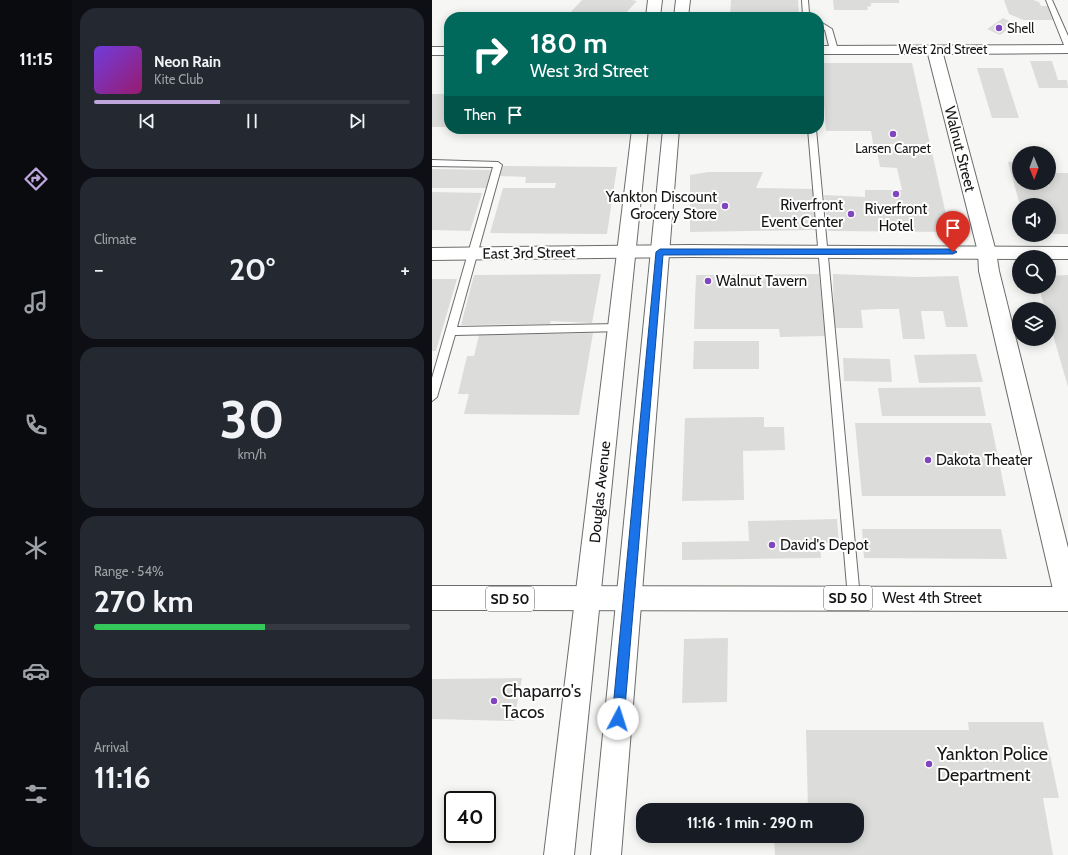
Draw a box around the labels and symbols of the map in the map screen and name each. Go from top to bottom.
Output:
place label: Shell [1007,20,1034,36]
marker: Shell [994,23,1004,33]
street label: West 2nd Street [899,41,988,57]
street label: Walnut Street [941,104,979,194]
marker: Larsen Carpet [888,129,898,139]
place label: Larsen Carpet [855,140,931,156]
north arrow [1012,146,1056,190]
place label: Yankton Discount Grocery Store [605,188,717,223]
marker: Riverfront Hotel [891,189,901,199]
place label: Riverfront Event Center [761,196,843,231]
place label: Riverfront Hotel [865,200,927,235]
marker: Yankton Discount Grocery Store [720,201,730,211]
marker: Riverfront Event Center [846,209,856,219]
pin [936,211,970,252]
street label: East 3rd Street [482,243,576,263]
place label: Walnut Tavern [716,272,807,290]
marker: Walnut Tavern [703,276,713,286]
street label: Douglas Avenue [586,440,614,544]
place label: Dakota Theater [936,451,1033,469]
marker: Dakota Theater [923,455,933,465]
place label: David's Depot [780,536,869,554]
marker: David's Depot [767,540,777,550]
road number: SD 50 [824,586,872,610]
road number: SD 50 [486,587,534,611]
street label: West 4th Street [882,589,982,607]
place label: Chaparro's Tacos [502,680,581,723]
marker: Chaparro's Tacos [489,696,499,706]
position arrow [597,698,639,740]
place label: Yankton Police Department [936,743,1048,786]
marker: Yankton Police Department [924,759,934,769]
speed limit sign: 40 [444,791,496,843]

